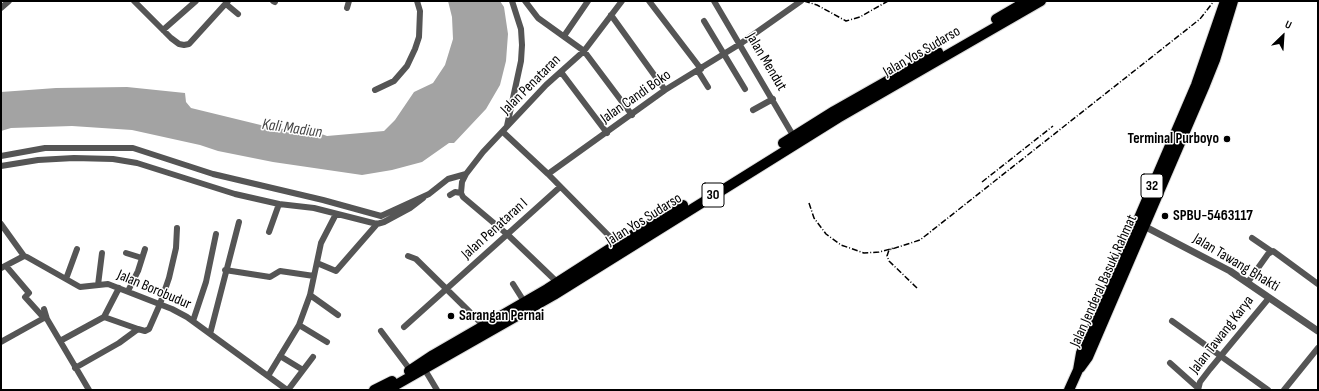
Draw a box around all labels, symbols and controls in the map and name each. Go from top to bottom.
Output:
north arrow [1263,16,1303,56]
text: U [1283,18,1294,32]
street label: Jalan Yos Sudarso [880,23,964,81]
street label: Jalan Mendut [742,30,790,94]
street label: Jalan Penataran [497,51,565,119]
street label: Jalan Candi Boko [597,66,675,128]
water label: Kali Madiun [261,115,323,143]
place label: Terminal Purboyo [1128,130,1219,148]
marker: Terminal Purboyo [1222,134,1232,144]
road number: 32 [1141,174,1163,198]
road number: 30 [702,183,724,207]
street label: Jalan Yos Sudarso [603,190,685,250]
street label: Jalan Penataran I [458,195,532,263]
place label: SPBU-5463117 [1173,207,1253,225]
marker: SPBU-5463117 [1160,211,1170,221]
street label: Jalan Jenderal Basuki Rahmat [1067,212,1141,350]
street label: Jalan Tawang Bhakti [1189,230,1283,296]
street label: Jalan Borobudur [114,266,194,314]
street label: Jalan Tawang Karya [1186,292,1258,378]
place label: Sarangan Pernai [459,307,544,325]
marker: Sarangan Pernai [446,311,456,321]

